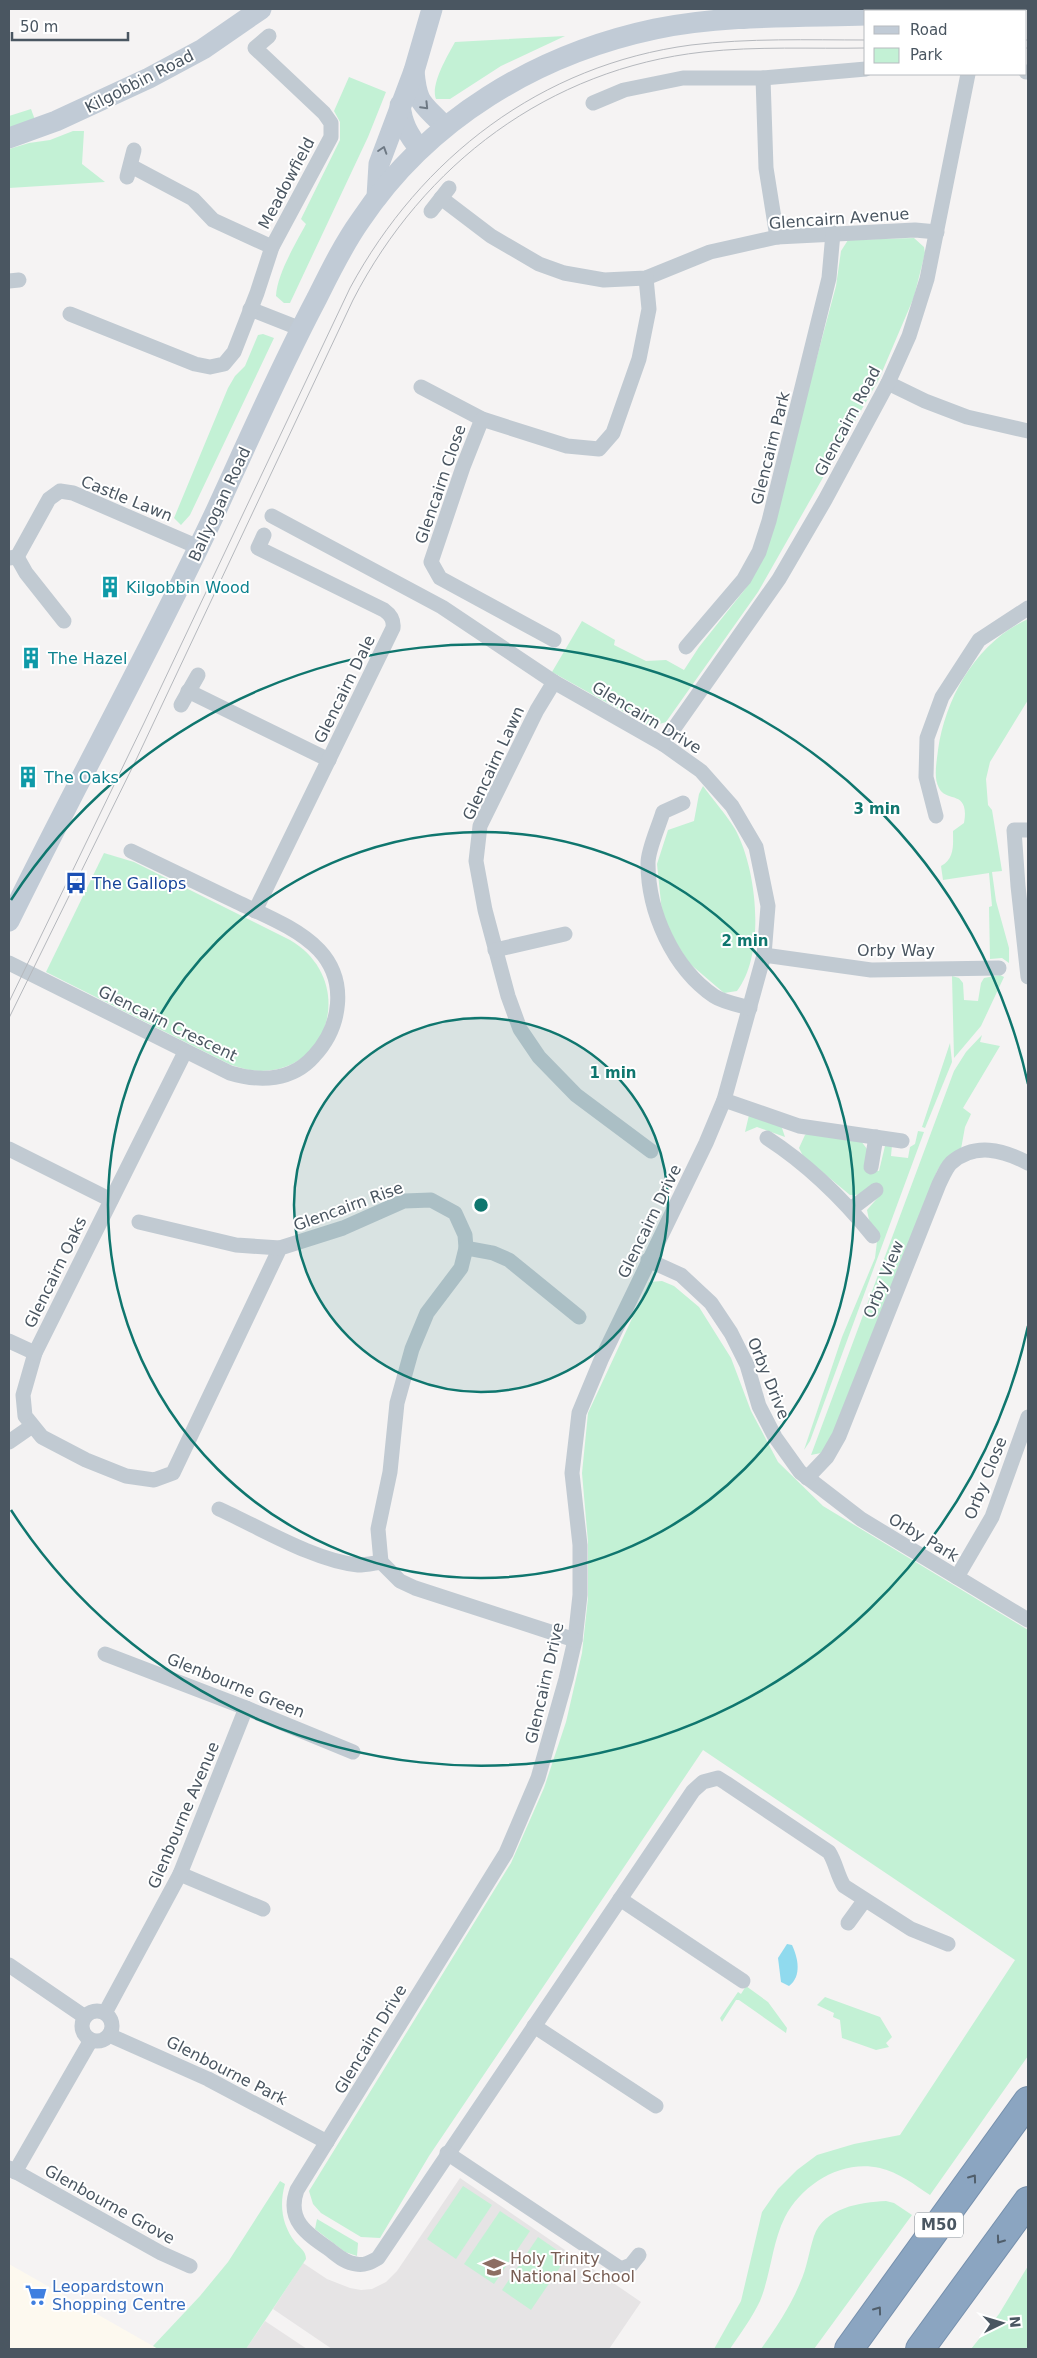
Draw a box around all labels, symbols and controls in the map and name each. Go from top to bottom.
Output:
scale bar [12,10,129,42]
legend [864,10,1027,75]
text: 50 m [20,18,58,36]
text: Road [910,21,948,39]
street label: Kilgobbin Road [82,46,197,117]
text: Park [910,46,943,64]
one-way arrow [419,100,428,109]
street label: Meadowfield [254,134,319,232]
one-way arrow [378,146,388,154]
street label: Glencairn Avenue [768,204,910,233]
street label: Glencairn Road [811,363,884,479]
street label: Glencairn Park [747,389,794,507]
street label: Glencairn Close [411,422,470,546]
street label: Ballyogan Road [185,444,254,565]
street label: Castle Lawn [78,472,175,525]
building icon: Kilgobbin Wood [97,574,123,600]
place label: Kilgobbin Wood [126,578,250,597]
street label: Glencairn Dale [310,632,379,746]
building icon: The Hazel [18,645,44,671]
place label: The Hazel [47,649,127,668]
street label: Glencairn Drive [589,677,705,758]
street label: Glencairn Lawn [459,703,528,823]
building icon: The Oaks [15,764,41,790]
place label: The Oaks [43,768,119,787]
text: 3 min [853,800,901,818]
bus stop icon: The Gallops [63,870,89,896]
place label: The Gallops [91,874,186,893]
text: 2 min [721,932,769,950]
street label: Orby Way [857,941,935,960]
street label: Glencairn Crescent [95,982,240,1065]
text: 1 min [589,1064,637,1082]
street label: Glencairn Drive [614,1161,685,1281]
street label: Glencairn Rise [291,1178,406,1235]
centre of rings [472,1196,490,1214]
street label: Glencairn Oaks [20,1213,91,1331]
street label: Orby View [859,1238,908,1321]
street label: Orby Drive [744,1335,794,1422]
street label: Orby Close [960,1434,1011,1522]
street label: Orby Park [885,1509,963,1566]
street label: Glencairn Drive [521,1621,568,1746]
street label: Glenbourne Green [164,1649,307,1722]
street label: Glenbourne Avenue [144,1739,223,1892]
street label: Glencairn Drive [330,1981,411,2097]
street label: Glenbourne Park [163,2032,291,2109]
street label: Glenbourne Grove [41,2161,178,2248]
one-way arrow [967,2174,976,2184]
road number: M50 [915,2212,963,2238]
one-way arrow [997,2234,1006,2244]
place label: Holy Trinity National School [510,2249,635,2286]
school or university icon: Holy Trinity National School [481,2254,507,2280]
place label: Leopardstown Shopping Centre [52,2277,186,2314]
supermarket icon: Leopardstown Shopping Centre [23,2282,49,2308]
north arrow [977,2298,1027,2348]
one-way arrow [872,2306,881,2316]
text: N [1006,2315,1023,2328]

